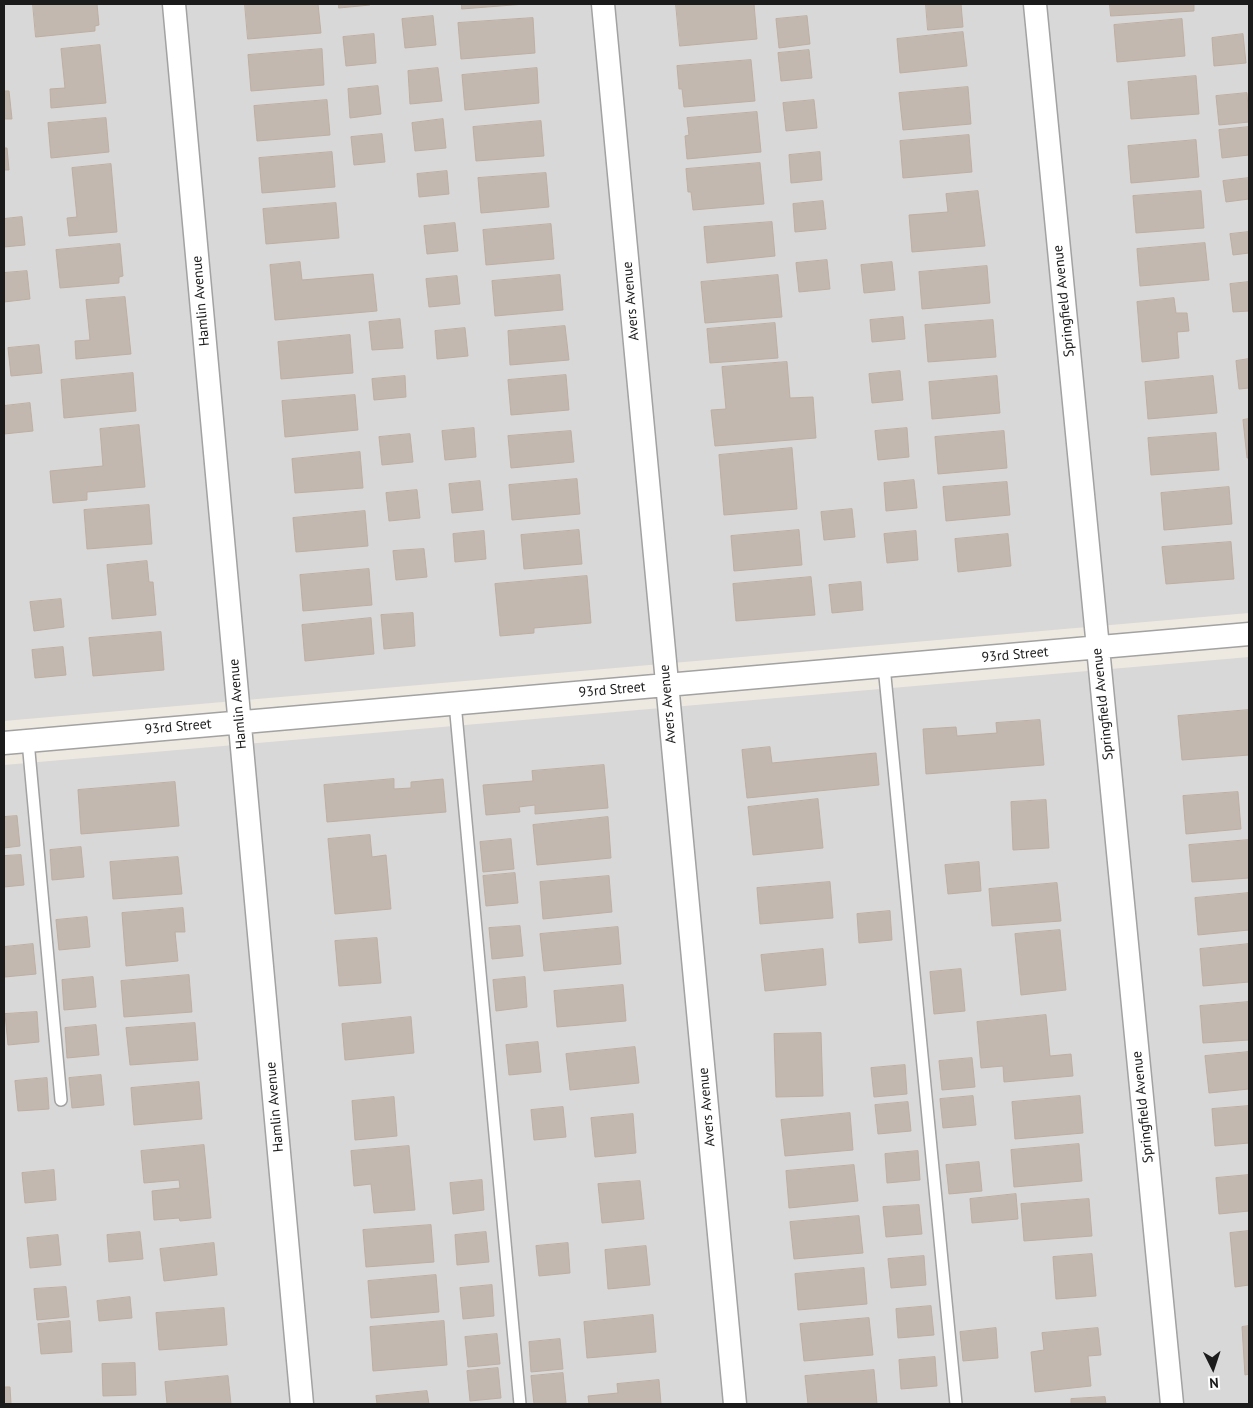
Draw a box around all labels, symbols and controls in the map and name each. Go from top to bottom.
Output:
street label: Springfield Avenue [1050,244,1078,358]
street label: Hamlin Avenue [189,255,213,347]
street label: Avers Avenue [619,261,643,341]
street label: 93rd Street [981,644,1049,666]
street label: Springfield Avenue [1089,647,1117,761]
street label: Hamlin Avenue [226,658,250,750]
street label: Avers Avenue [656,664,680,744]
street label: 93rd Street [578,679,646,701]
street label: 93rd Street [144,716,212,738]
street label: Springfield Avenue [1129,1050,1157,1164]
street label: Hamlin Avenue [263,1061,287,1153]
street label: Avers Avenue [695,1067,719,1147]
north arrow [1188,1343,1238,1393]
text: N [1209,1374,1219,1392]

